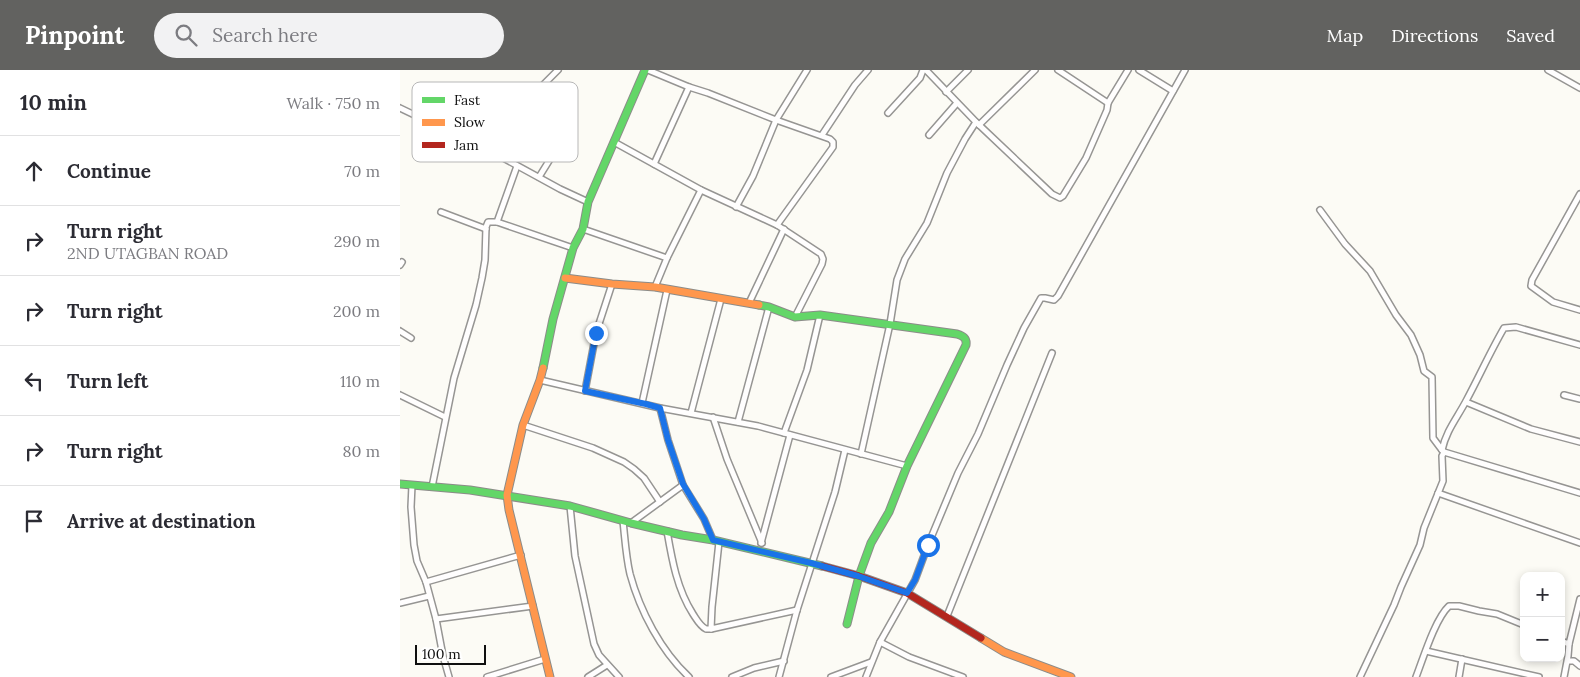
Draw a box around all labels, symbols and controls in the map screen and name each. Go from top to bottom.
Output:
search box [154,13,504,58]
text: Pinpoint [25,20,124,51]
icon: search [172,21,200,49]
text: Search here [212,23,318,47]
text: Map [1327,24,1363,47]
text: Directions [1391,24,1478,47]
text: Saved [1506,24,1555,47]
legend [412,82,578,162]
text: 10 min [20,89,87,116]
text: Fast [454,91,481,109]
text: Walk · 750 m [287,93,380,113]
text: Slow [454,113,486,131]
text: Jam [453,136,479,154]
icon: ahead [20,157,48,185]
text: Continue [67,159,151,183]
text: 70 m [344,161,380,181]
text: Turn right [67,219,163,243]
icon: right [20,227,48,255]
text: 290 m [334,231,380,251]
text: 2ND UTAGBAN ROAD [67,243,228,263]
icon: right [20,297,48,325]
text: Turn right [67,299,163,323]
text: 200 m [333,301,380,321]
route end [585,322,608,345]
icon: left [20,367,48,395]
text: Turn left [67,369,148,393]
text: 110 m [340,371,380,391]
icon: right [20,437,48,465]
text: Turn right [67,439,163,463]
text: 80 m [343,441,380,461]
icon: arrive [20,507,48,535]
text: Arrive at destination [67,509,256,533]
route start [917,534,940,557]
map controls [1520,572,1565,662]
button: + [1520,572,1565,617]
button: − [1520,617,1565,662]
scale bar [415,642,486,665]
text: 100 m [422,645,461,663]

